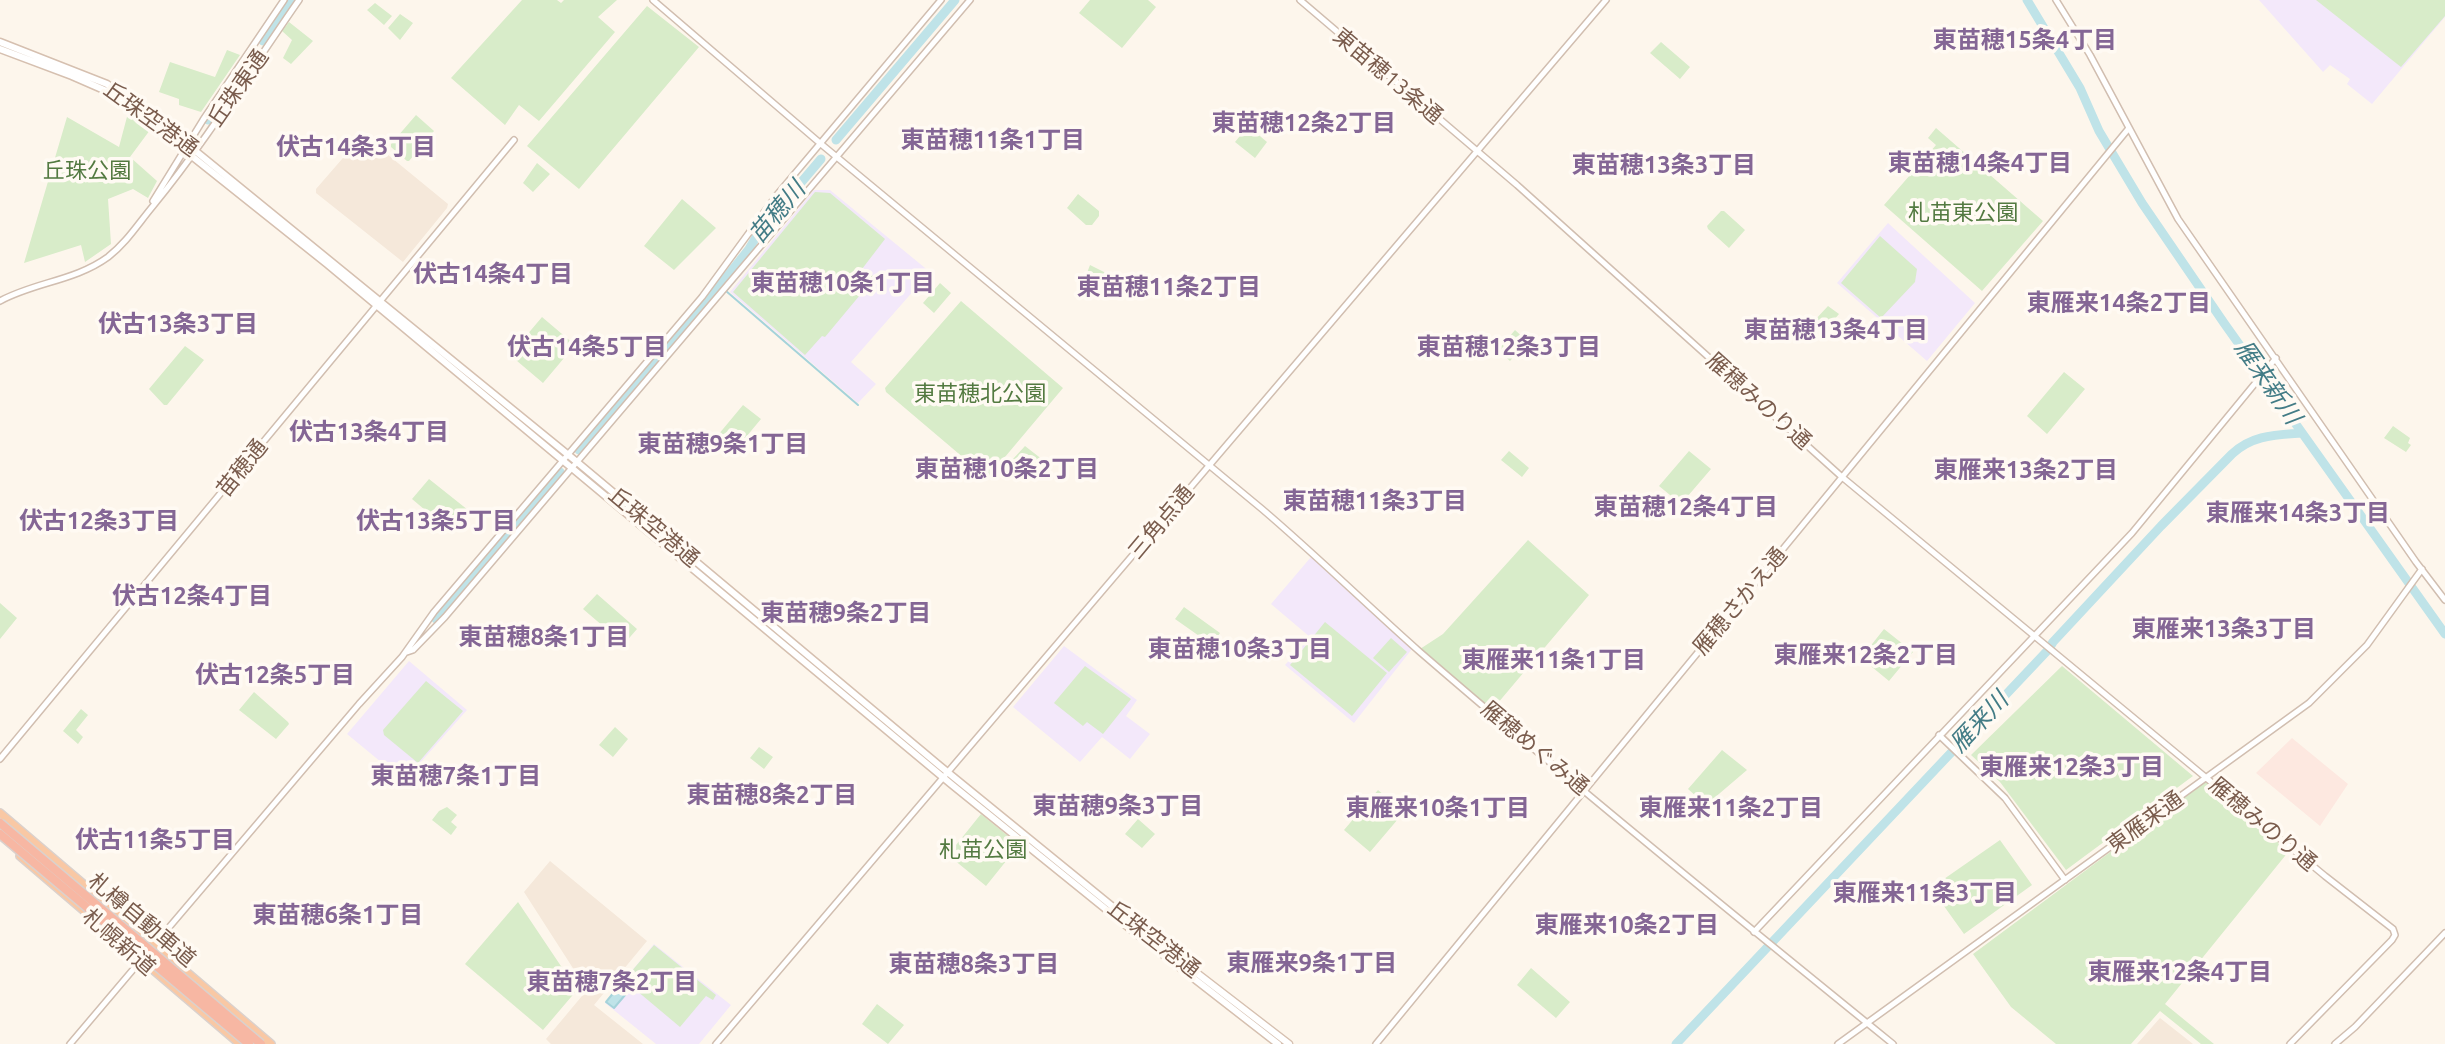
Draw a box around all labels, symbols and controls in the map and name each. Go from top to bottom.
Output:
street label: 東苗穂13条通 [1328,23,1448,129]
district label: 東苗穂15条4丁目 [1933,26,2117,54]
street label: 丘珠東通 [202,44,274,132]
street label: 丘珠空港通 [99,76,203,162]
district label: 東苗穂12条2丁目 [1212,109,1396,137]
district label: 東苗穂11条1丁目 [901,126,1085,154]
district label: 伏古14条3丁目 [276,133,436,161]
district label: 東苗穂14条4丁目 [1888,149,2072,177]
district label: 東苗穂13条3丁目 [1572,151,1756,179]
park label: 丘珠公園 [43,158,131,184]
water label: 苗穂川 [743,175,811,249]
park label: 札苗東公園 [1908,200,2018,226]
district label: 伏古14条4丁目 [413,260,573,288]
district label: 東苗穂10条1丁目 [751,269,935,297]
district label: 東苗穂11条2丁目 [1077,273,1261,301]
district label: 東雁来14条2丁目 [2027,289,2211,317]
district label: 伏古13条3丁目 [98,310,258,338]
district label: 東苗穂13条4丁目 [1744,316,1928,344]
district label: 伏古14条5丁目 [507,333,667,361]
district label: 東苗穂12条3丁目 [1417,333,1601,361]
water label: 雁来新川 [2229,334,2307,430]
street label: 雁穂みのり通 [1701,347,1817,455]
park label: 東苗穂北公園 [914,381,1046,407]
district label: 伏古13条4丁目 [289,418,449,446]
district label: 東苗穂9条1丁目 [637,430,809,458]
street label: 苗穂通 [211,434,273,502]
district label: 東苗穂10条2丁目 [915,455,1099,483]
district label: 東雁来13条2丁目 [1934,456,2118,484]
street label: 三角点通 [1123,480,1199,564]
street label: 丘珠空港通 [603,482,705,572]
district label: 東苗穂11条3丁目 [1283,487,1467,515]
district label: 東苗穂12条4丁目 [1594,493,1778,521]
district label: 東雁来14条3丁目 [2206,499,2390,527]
district label: 伏古12条3丁目 [19,507,179,535]
district label: 伏古13条5丁目 [356,507,516,535]
street label: 雁穂さかえ通 [1687,542,1793,660]
district label: 伏古12条4丁目 [112,582,272,610]
district label: 東苗穂9条2丁目 [760,599,932,627]
district label: 東雁来13条3丁目 [2132,615,2316,643]
district label: 東苗穂8条1丁目 [458,623,630,651]
district label: 東苗穂10条3丁目 [1148,635,1332,663]
district label: 東雁来12条2丁目 [1774,641,1958,669]
district label: 東雁来11条1丁目 [1462,646,1646,674]
district label: 伏古12条5丁目 [195,661,355,689]
water label: 雁来川 [1944,686,2014,758]
street label: 雁穂めぐみ通 [1476,695,1594,801]
district label: 東雁来12条3丁目 [1980,753,2164,781]
district label: 東苗穂7条1丁目 [370,762,542,790]
street label: 雁穂みのり通 [2204,771,2322,877]
district label: 東苗穂8条2丁目 [686,781,858,809]
street label: 東雁来通 [2102,785,2188,859]
district label: 東苗穂9条3丁目 [1032,792,1204,820]
district label: 東雁来10条1丁目 [1346,794,1530,822]
district label: 東雁来11条2丁目 [1639,794,1823,822]
district label: 伏古11条5丁目 [75,826,235,854]
park label: 札苗公園 [939,837,1027,863]
street label: 札樽自動車道 [83,867,201,973]
district label: 東雁来11条3丁目 [1833,879,2017,907]
street label: 丘珠空港通 [1103,895,1205,983]
district label: 東苗穂6条1丁目 [252,901,424,929]
street label: 札幌新道 [77,903,161,981]
district label: 東雁来10条2丁目 [1535,911,1719,939]
district label: 東雁来9条1丁目 [1226,949,1398,977]
district label: 東苗穂8条3丁目 [888,950,1060,978]
district label: 東雁来12条4丁目 [2088,958,2272,986]
district label: 東苗穂7条2丁目 [526,968,698,996]

